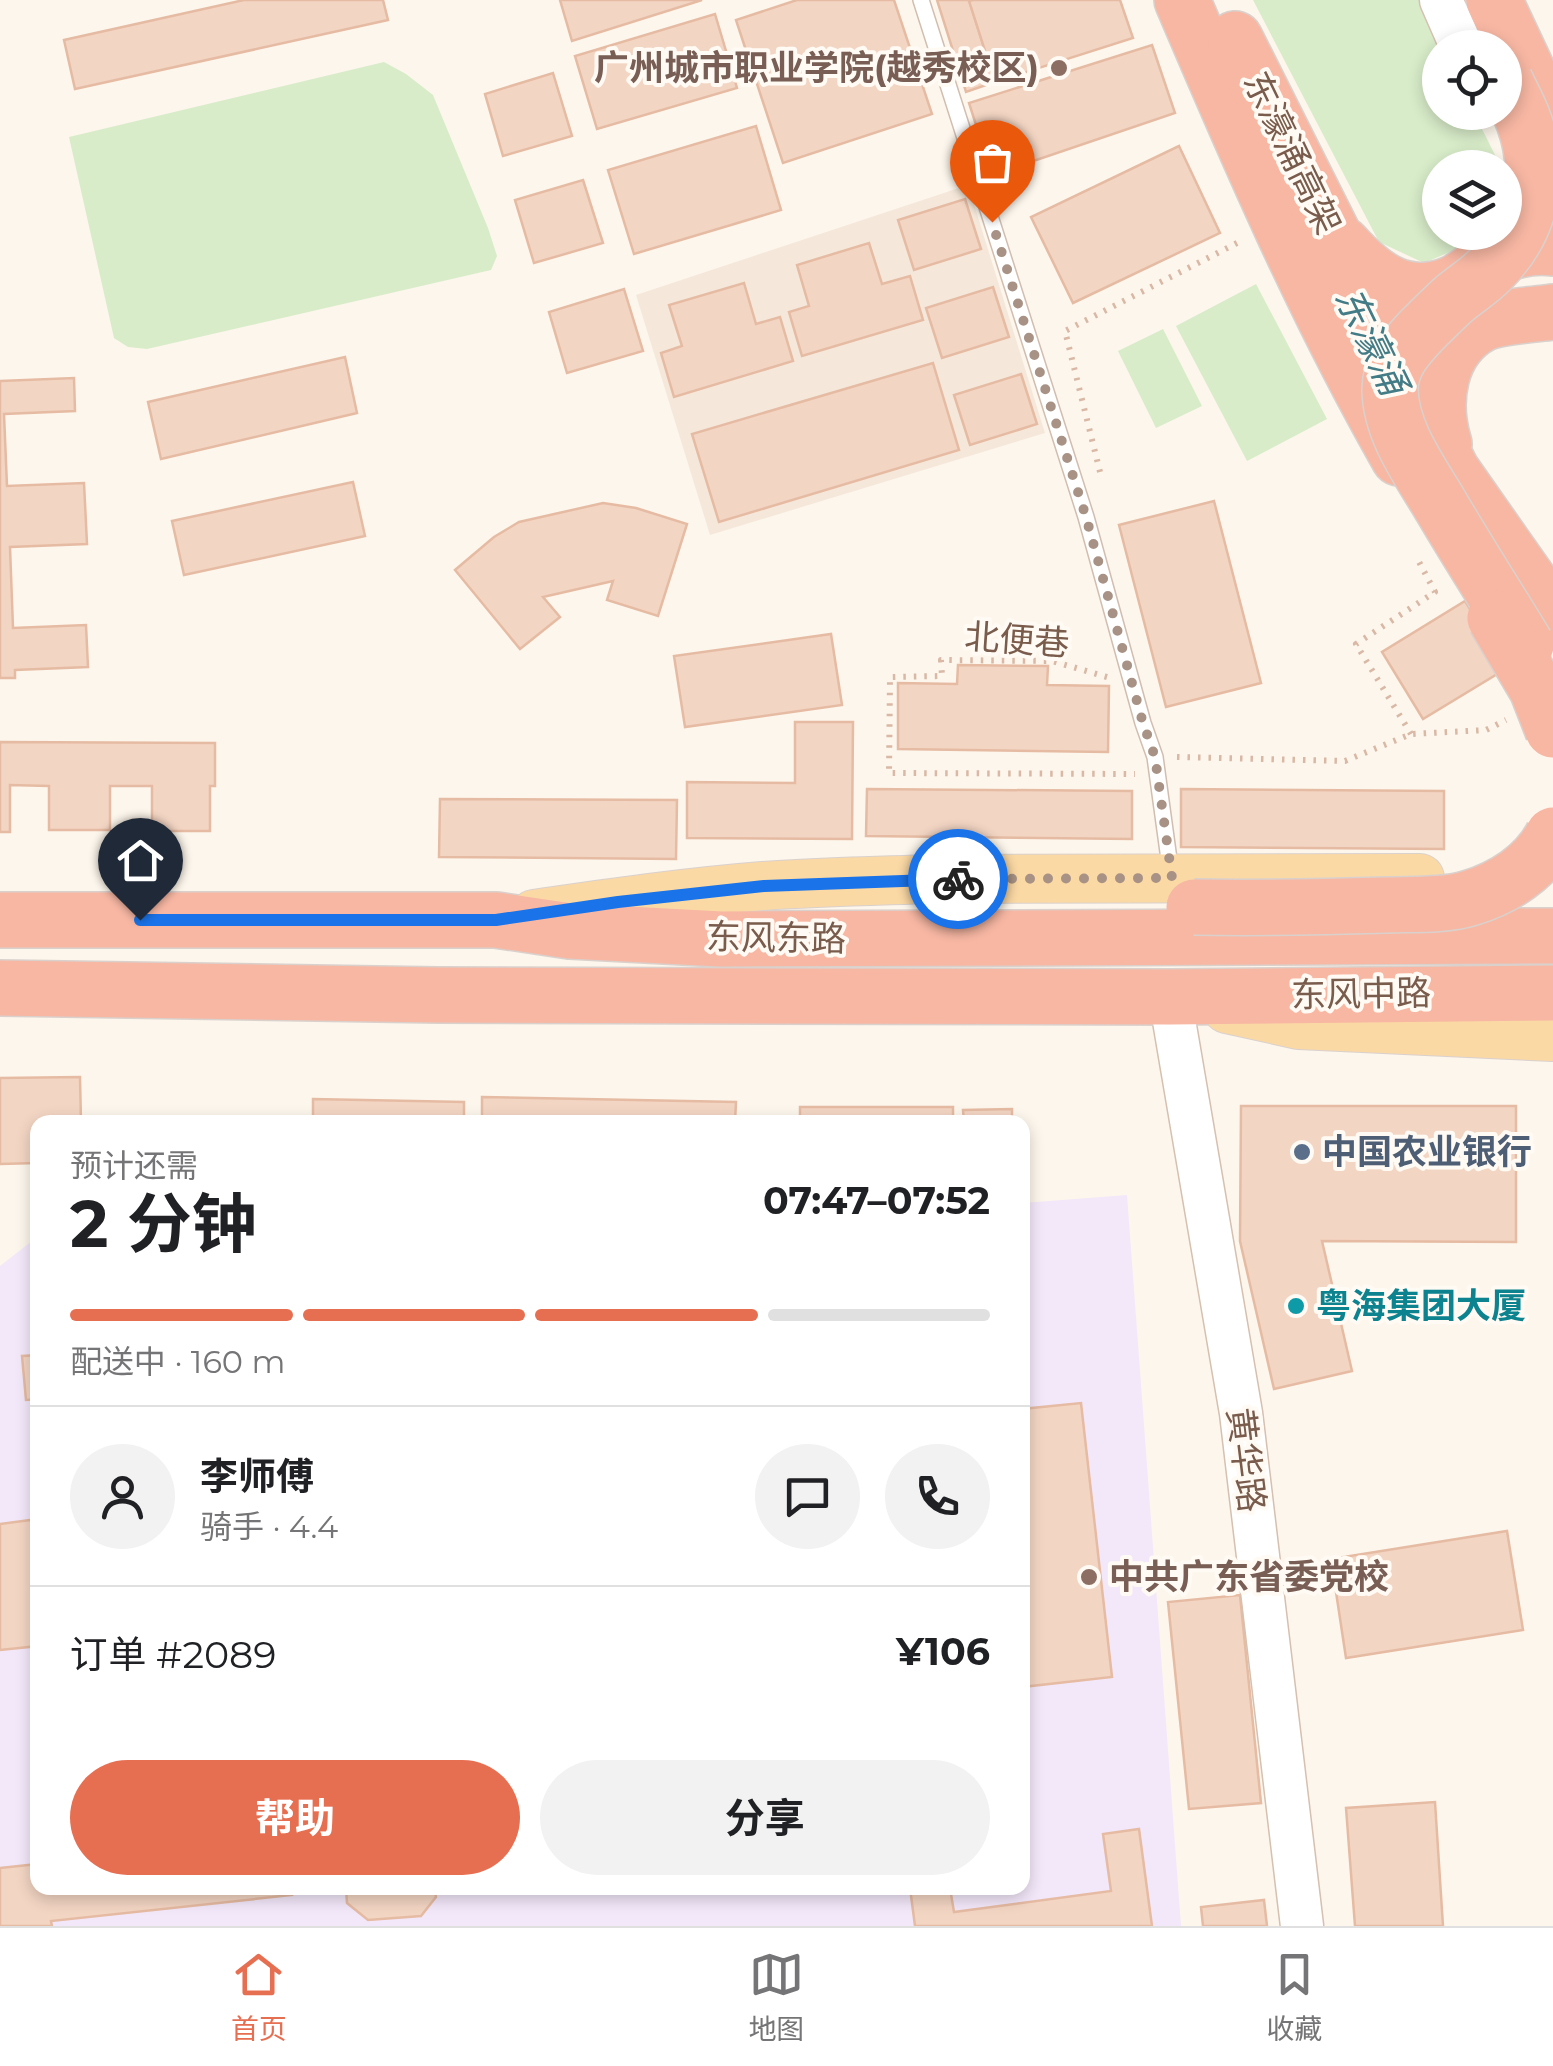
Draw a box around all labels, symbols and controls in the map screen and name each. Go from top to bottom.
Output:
map controls [1422,30,1522,250]
button: locate [1422,30,1522,130]
place label: 广州城市职业学院(越秀校区) [594,46,1039,89]
marker: 广州城市职业学院(越秀校区) [1048,57,1070,79]
street label: 东濠涌高架 [1235,65,1350,241]
pin [950,120,1035,223]
icon: bag [965,135,1020,190]
button: layers [1422,150,1522,250]
water label: 东濠涌 [1325,279,1419,406]
street label: 北便巷 [963,614,1071,665]
pin [98,818,183,921]
courier [908,829,1008,929]
icon: home [113,833,168,888]
icon: bike [931,852,986,907]
street label: 东风东路 [706,915,846,960]
street label: 东风中路 [1291,971,1431,1016]
place label: 中国农业银行 [1322,1130,1532,1173]
marker: 中国农业银行 [1291,1141,1313,1163]
text: 预计还需 [70,1146,198,1185]
text: 07:47–07:52 [763,1177,990,1224]
text: 2 分钟 [70,1184,257,1263]
place label: 粤海集团大厦 [1316,1284,1526,1327]
marker: 粤海集团大厦 [1285,1295,1307,1317]
text: 配送中 · 160 m [70,1342,285,1381]
street label: 黄华路 [1219,1405,1274,1515]
button: person [70,1444,175,1549]
button: chat [755,1444,860,1549]
button: phone [885,1444,990,1549]
text: 李师傅 [200,1453,314,1500]
text: 骑手 · 4.4 [200,1507,338,1546]
place label: 中共广东省委党校 [1109,1555,1389,1598]
marker: 中共广东省委党校 [1078,1566,1100,1588]
text: ¥106 [896,1628,990,1675]
text: 订单 #2089 [70,1631,276,1678]
button: 帮助 [70,1760,520,1875]
button: 分享 [540,1760,990,1875]
tab: 首页 [231,1947,287,2047]
tab: 地图 [748,1947,804,2047]
tab: 收藏 [1266,1947,1322,2047]

